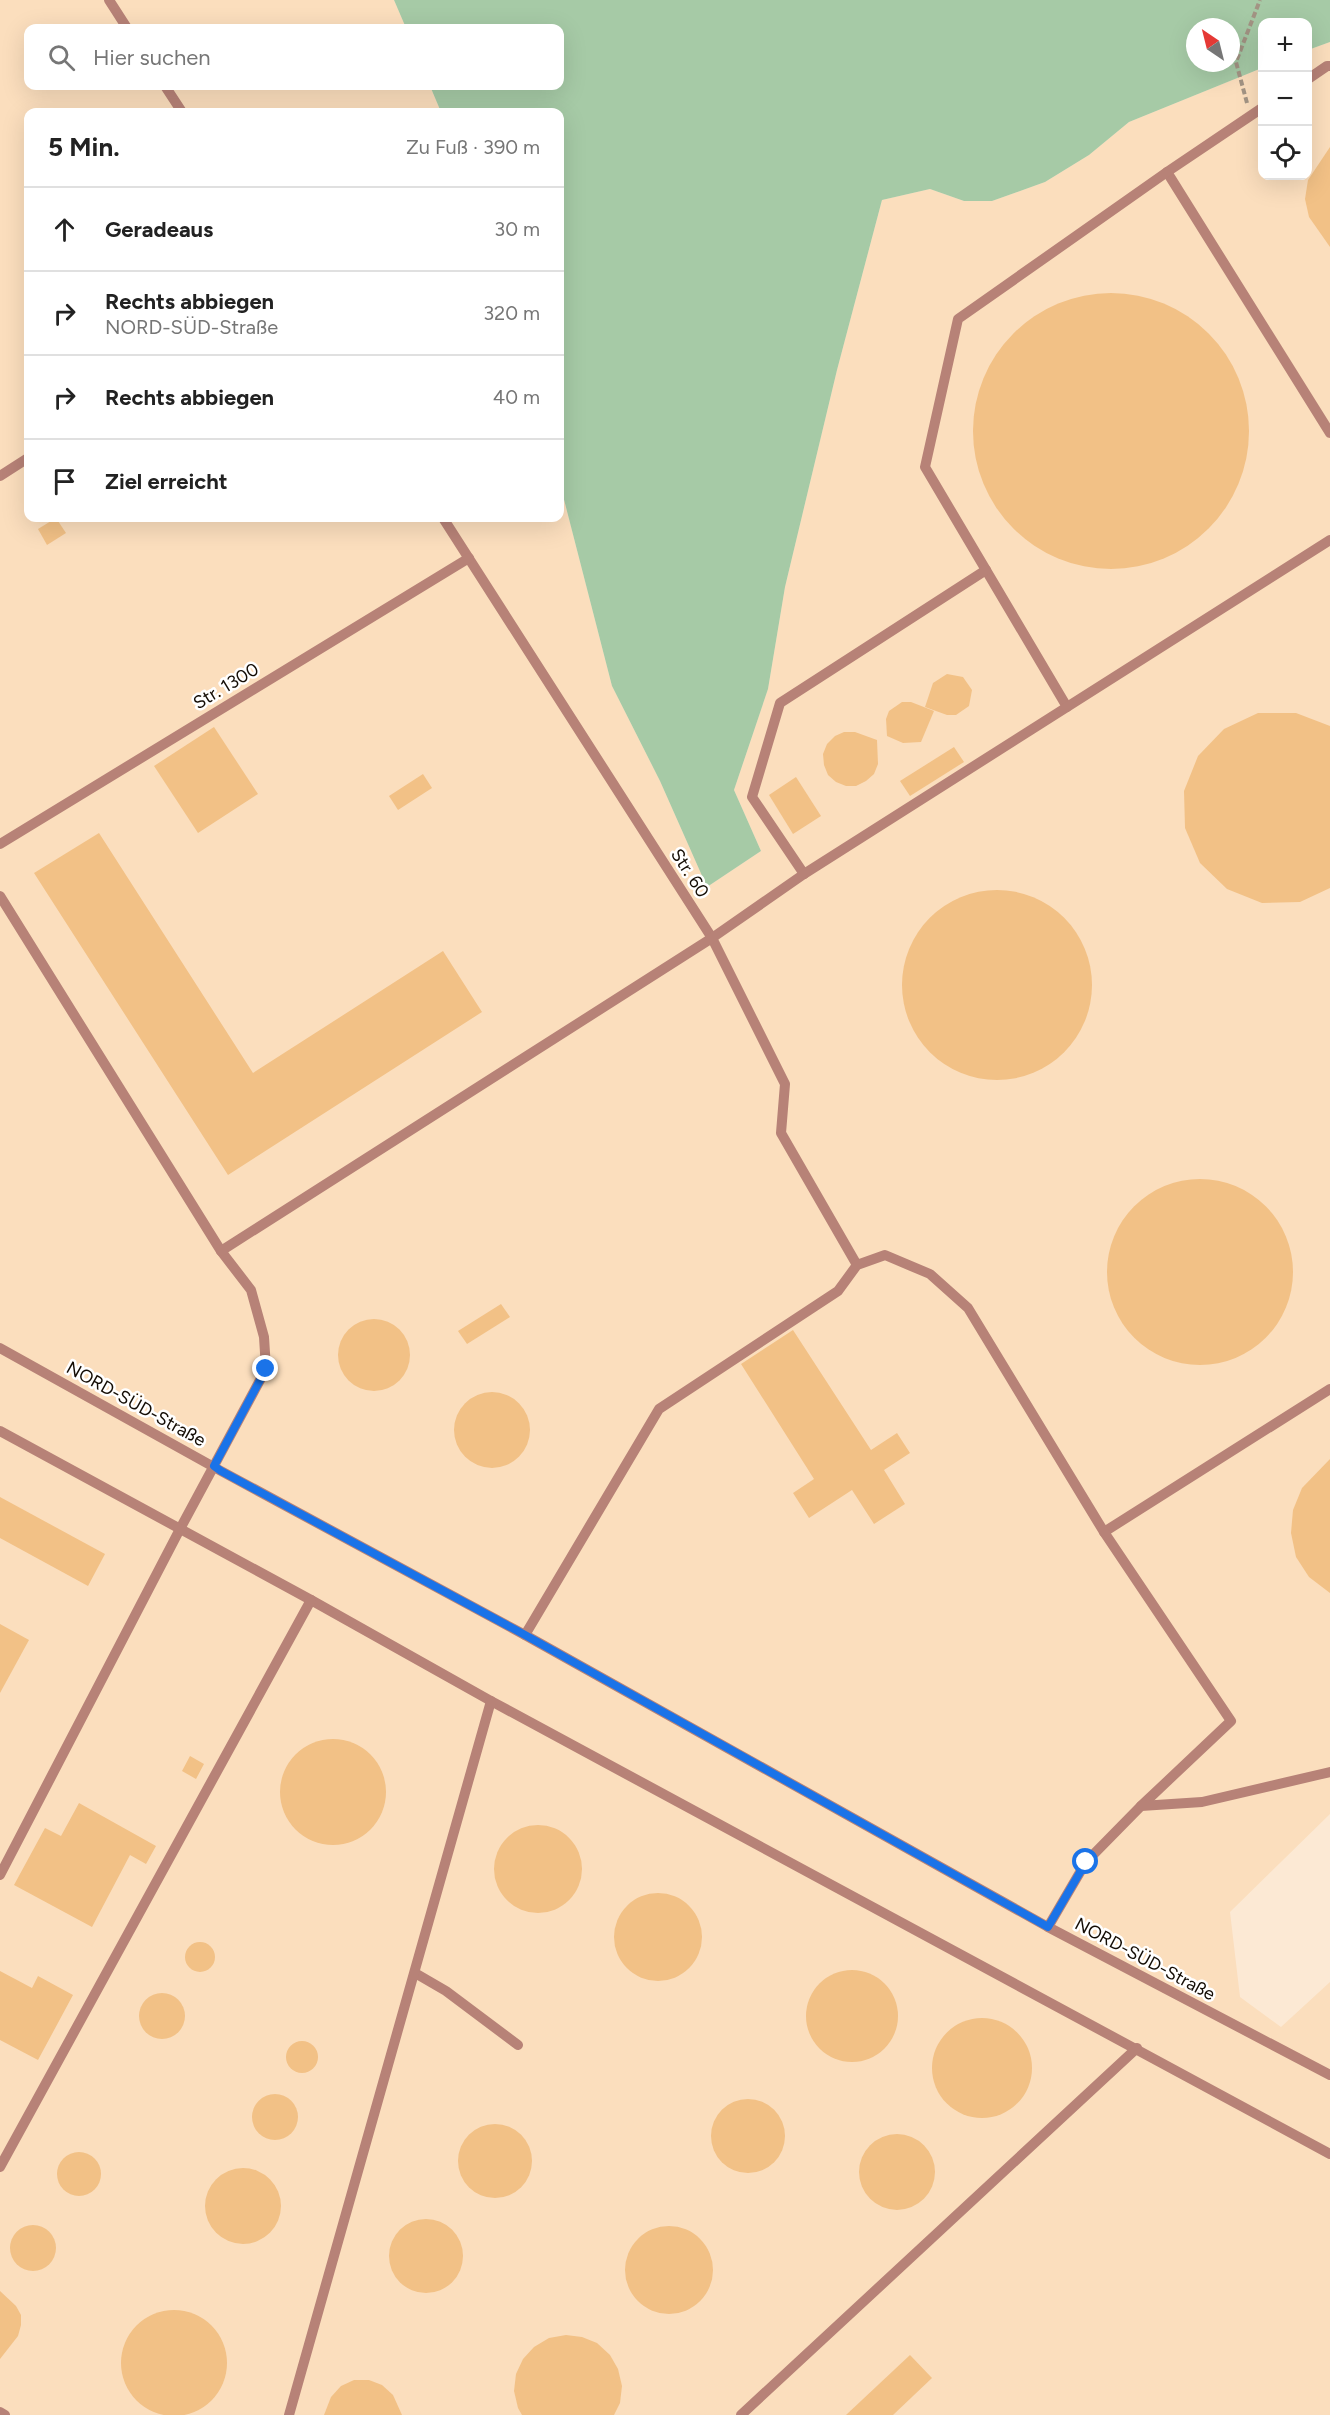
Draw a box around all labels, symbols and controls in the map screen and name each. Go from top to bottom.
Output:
north arrow [1186,18,1240,72]
map controls [1258,18,1312,180]
button: + [1258,18,1312,72]
search box [24,24,564,90]
icon: search [45,41,78,74]
text: Hier suchen [93,44,211,71]
button: − [1258,72,1312,126]
button: locate [1258,126,1312,180]
text: 5 Min. [48,131,120,163]
text: Zu Fuß · 390 m [406,135,540,159]
icon: ahead [48,213,81,246]
text: Geradeaus [105,216,213,243]
text: 30 m [494,217,540,241]
text: Rechts abbiegen [105,288,274,315]
icon: right [48,297,81,330]
text: 320 m [483,301,540,325]
text: NORD-SÜD-Straße [105,315,278,339]
icon: right [48,381,81,414]
text: Rechts abbiegen [105,384,274,411]
text: 40 m [493,385,540,409]
icon: arrive [48,465,81,498]
text: Ziel erreicht [105,468,228,495]
street label: Str. 1300 [189,658,263,714]
street label: Str. 60 [666,844,714,902]
route end [252,1355,278,1381]
street label: NORD-SÜD-Straße [63,1357,210,1451]
route start [1072,1848,1098,1874]
street label: NORD-SÜD-Straße [1071,1913,1219,2005]

